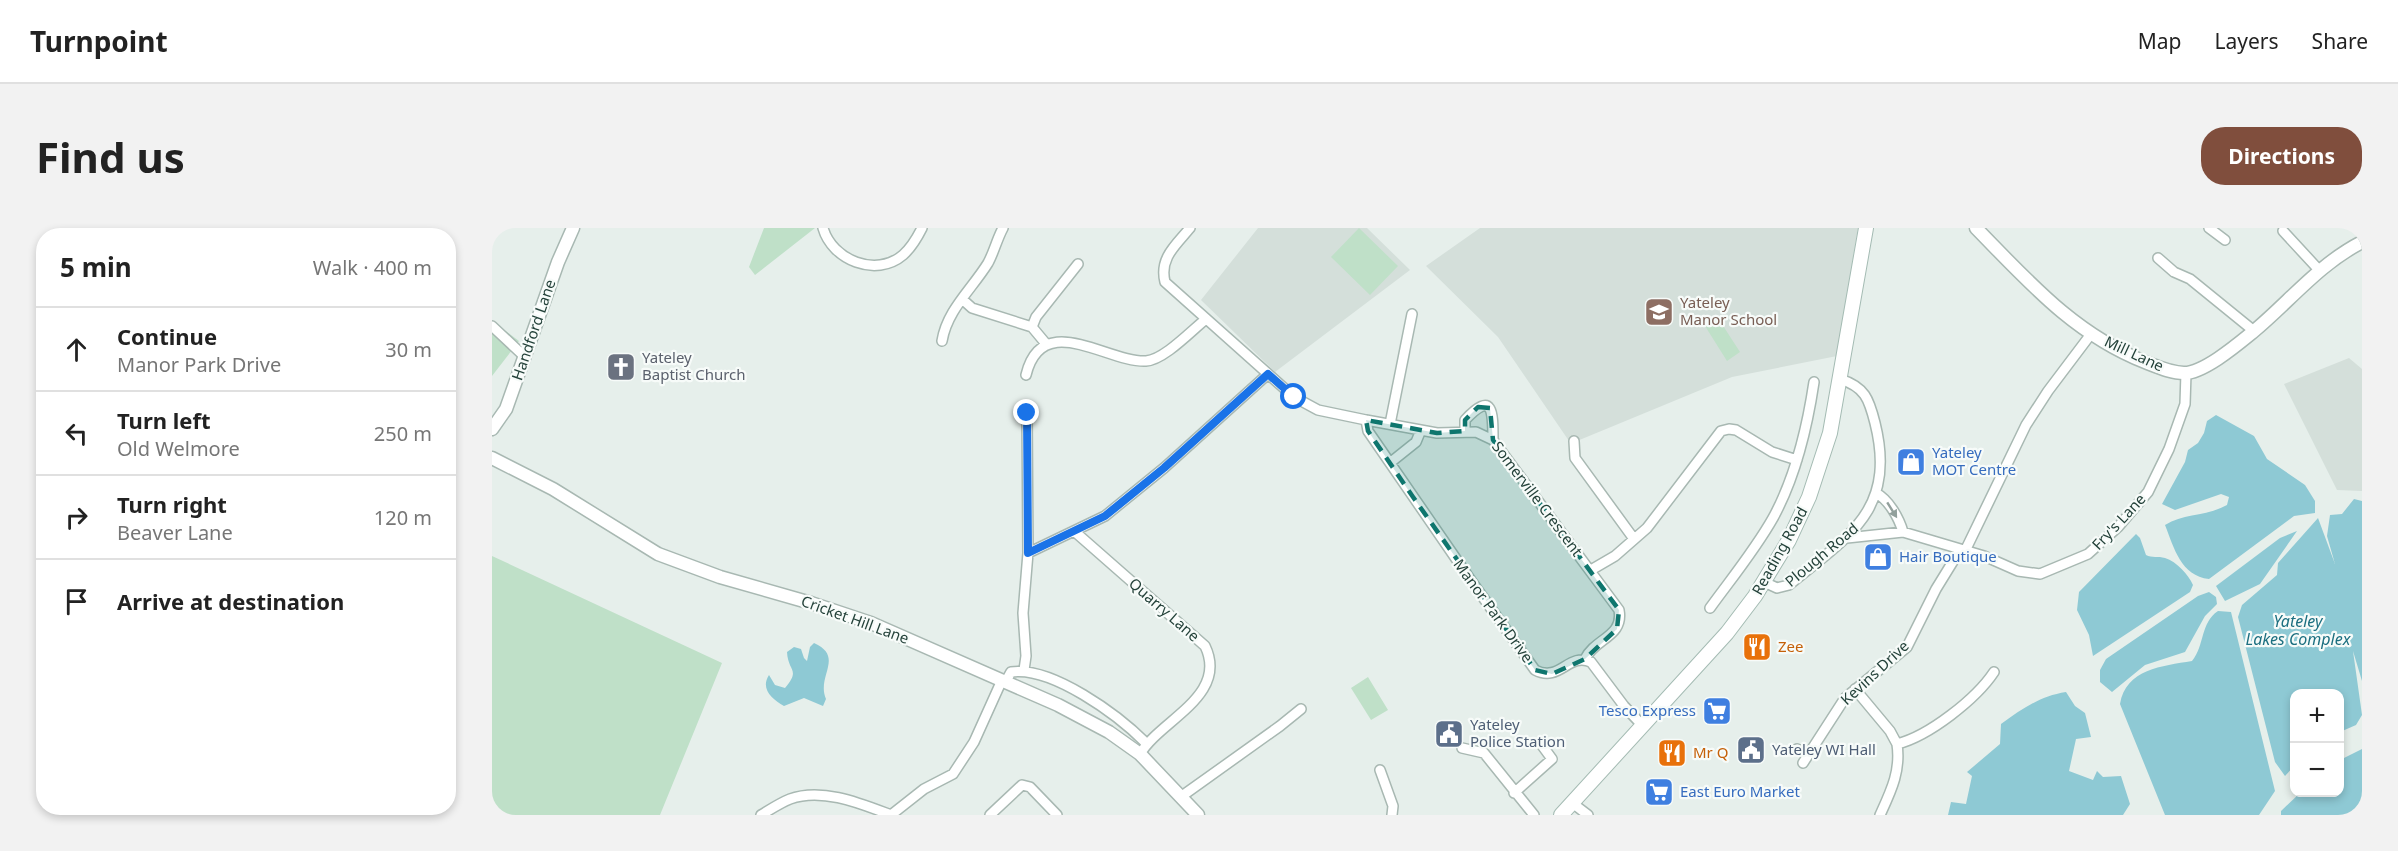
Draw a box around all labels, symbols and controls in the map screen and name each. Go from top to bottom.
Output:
text: Turnpoint [30,22,168,60]
text: Map [2138,27,2182,55]
text: Layers [2215,27,2279,55]
text: Share [2312,27,2368,55]
button: Directions [2201,127,2362,185]
text: Find us [36,128,185,185]
text: 5 min [60,249,132,285]
text: Walk · 400 m [313,254,432,281]
street label: Handford Lane [506,277,560,383]
place label: Yateley Manor School [1680,292,1777,329]
school or university icon: Yateley Manor School [1643,296,1675,328]
text: Continue [117,321,217,351]
street label: Mill Lane [2102,331,2167,375]
icon: ahead [60,333,93,366]
text: 30 m [385,336,432,363]
place label: Yateley Baptist Church [642,347,746,384]
text: Manor Park Drive [117,351,281,378]
church icon: Yateley Baptist Church [605,351,637,383]
route start [1280,383,1306,409]
route end [1013,399,1039,425]
text: Turn left [117,405,211,435]
icon: left [60,417,93,450]
text: 250 m [374,420,432,447]
text: Old Welmore [117,435,240,462]
street label: Somerville Crescent [1488,437,1588,560]
place label: Yateley MOT Centre [1932,442,2016,479]
shop icon: Yateley MOT Centre [1895,446,1927,478]
text: Turn right [117,489,227,519]
street label: Fry's Lane [2087,489,2150,554]
icon: right [60,501,93,534]
one-way arrow [1887,502,1898,518]
street label: Reading Road [1747,503,1812,598]
text: 120 m [374,504,432,531]
street label: Plough Road [1781,518,1862,591]
text: Beaver Lane [117,519,233,546]
shop icon: Hair Boutique [1862,541,1894,573]
place label: Hair Boutique [1899,546,1997,566]
street label: Manor Park Drive [1450,555,1538,666]
street label: Quarry Lane [1125,573,1204,645]
icon: arrive [60,585,93,618]
text: Arrive at destination [117,586,344,616]
street label: Cricket Hill Lane [799,590,912,648]
water label: Yateley Lakes Complex [2246,610,2352,650]
restaurant icon: Zee [1741,631,1773,663]
street label: Kevins Drive [1836,635,1913,709]
place label: Zee [1778,636,1804,656]
map controls [2290,689,2344,797]
button: + [2290,689,2344,743]
supermarket icon: Tesco Express [1701,695,1733,727]
place label: Tesco Express [1599,700,1696,720]
place label: Yateley Police Station [1470,714,1565,751]
public building icon: Yateley Police Station [1433,718,1465,750]
public building icon: Yateley WI Hall [1735,734,1767,766]
restaurant icon: Mr Q [1656,737,1688,769]
place label: Yateley WI Hall [1772,739,1876,759]
place label: Mr Q [1693,742,1728,762]
button: − [2290,743,2344,797]
supermarket icon: East Euro Market [1643,776,1675,808]
place label: East Euro Market [1680,781,1800,801]

